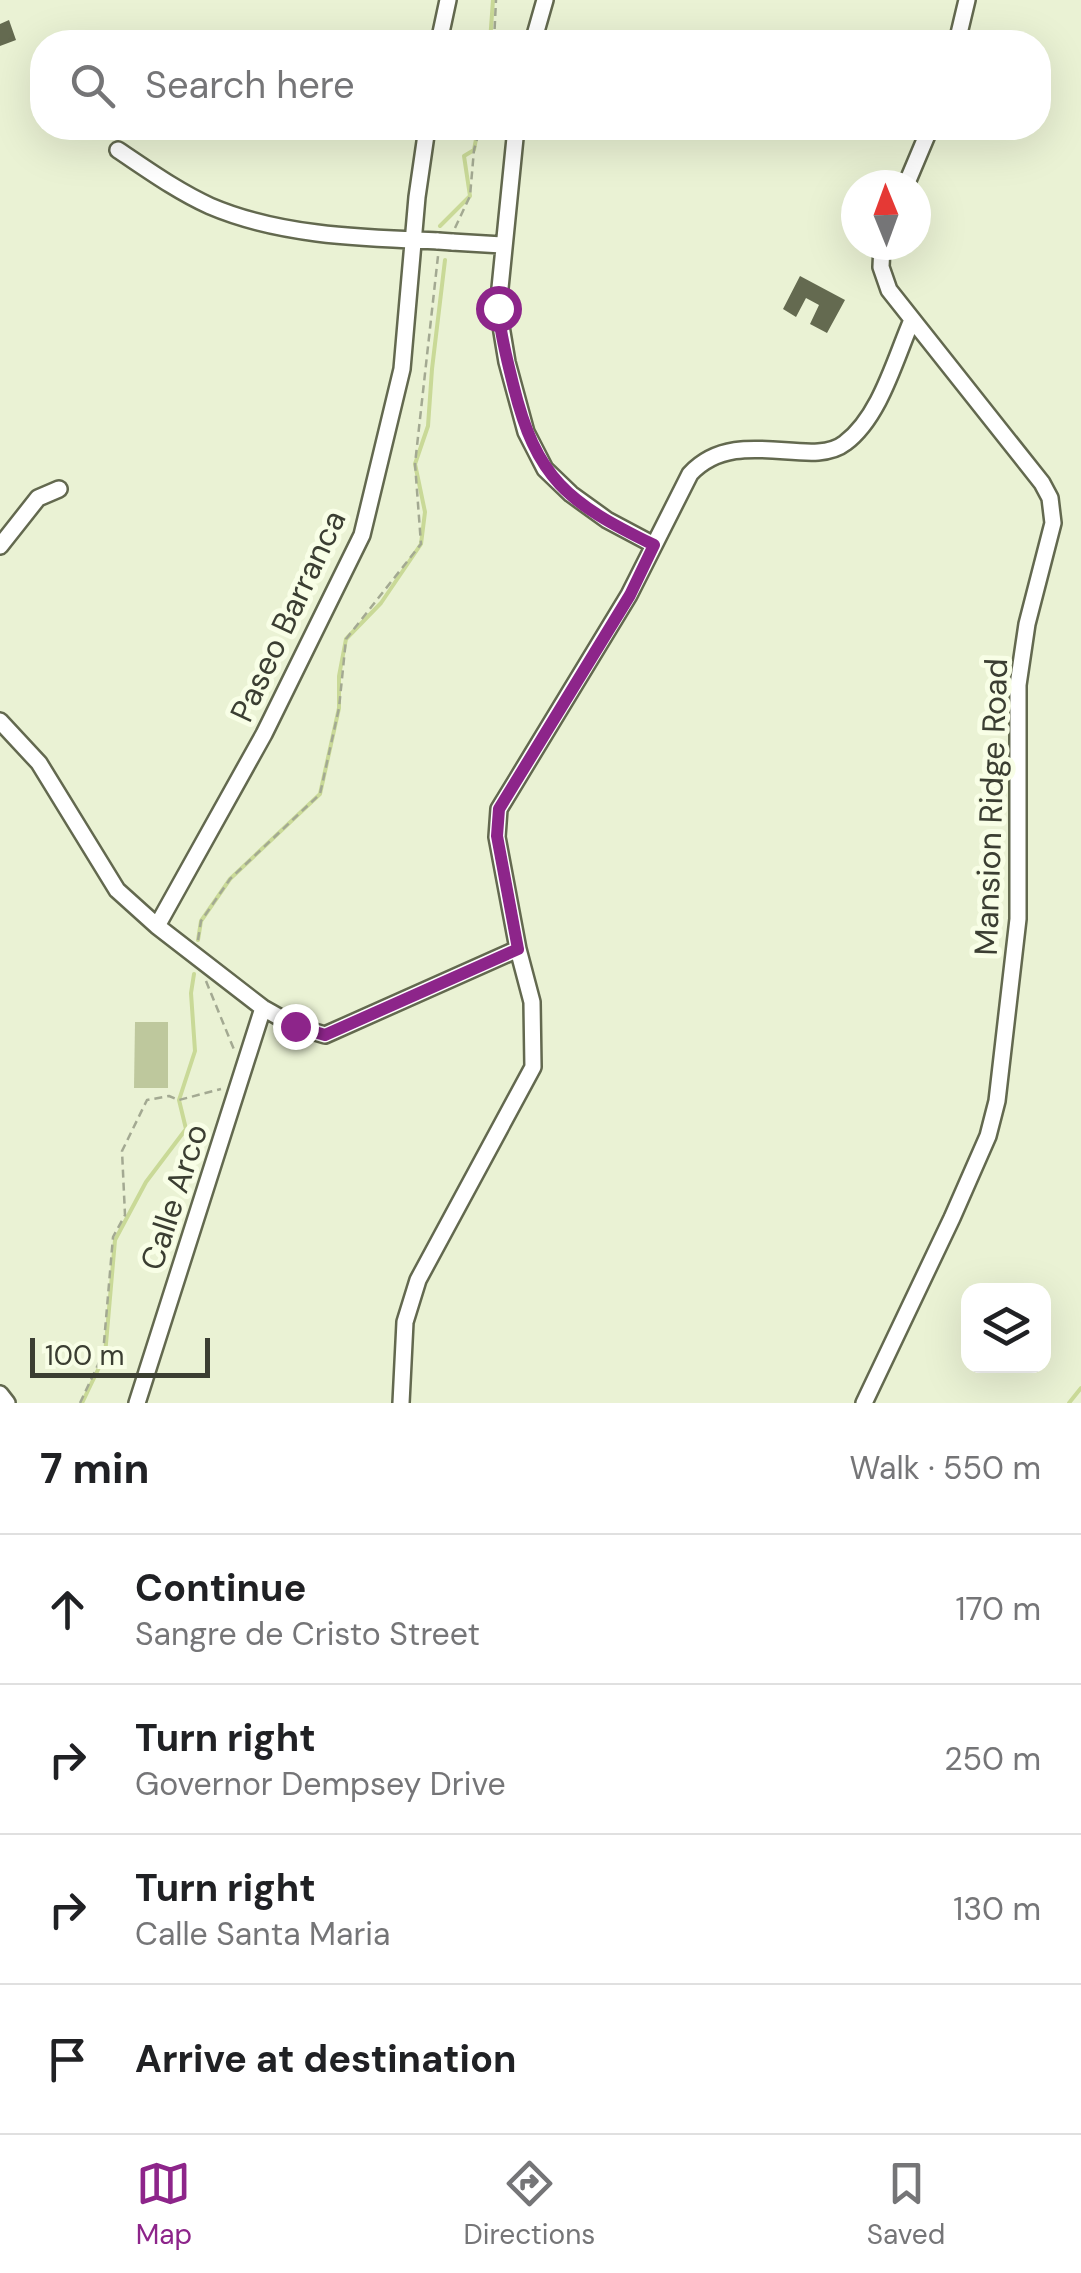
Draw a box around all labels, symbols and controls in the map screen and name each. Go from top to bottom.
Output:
search box [30,30,1051,140]
icon: search [65,58,120,113]
text: Search here [145,60,355,110]
north arrow [841,170,931,260]
route start [476,286,522,332]
street label: Paseo Barranca [221,503,355,729]
street label: Mansion Ridge Road [965,658,1017,956]
route end [273,1004,319,1050]
street label: Calle Arco [131,1119,217,1275]
map controls [961,1283,1051,1373]
button: layers [961,1283,1051,1373]
scale bar [30,1333,210,1378]
text: 100 m [45,1337,124,1374]
text: 7 min [40,1441,149,1496]
text: Walk · 550 m [850,1447,1041,1489]
text: Continue [135,1563,306,1613]
icon: ahead [40,1582,95,1637]
text: 170 m [955,1588,1041,1630]
text: Sangre de Cristo Street [135,1613,480,1655]
text: Turn right [135,1713,316,1763]
icon: right [40,1732,95,1787]
text: 250 m [944,1738,1041,1780]
text: Governor Dempsey Drive [135,1763,506,1805]
text: Turn right [135,1863,316,1913]
icon: right [40,1882,95,1937]
text: 130 m [953,1888,1041,1930]
text: Calle Santa Maria [135,1913,390,1955]
icon: arrive [40,2032,95,2087]
text: Arrive at destination [135,2034,517,2084]
tab: Map [136,2156,192,2253]
tab: Directions [464,2156,595,2253]
tab: Saved [867,2156,945,2253]

